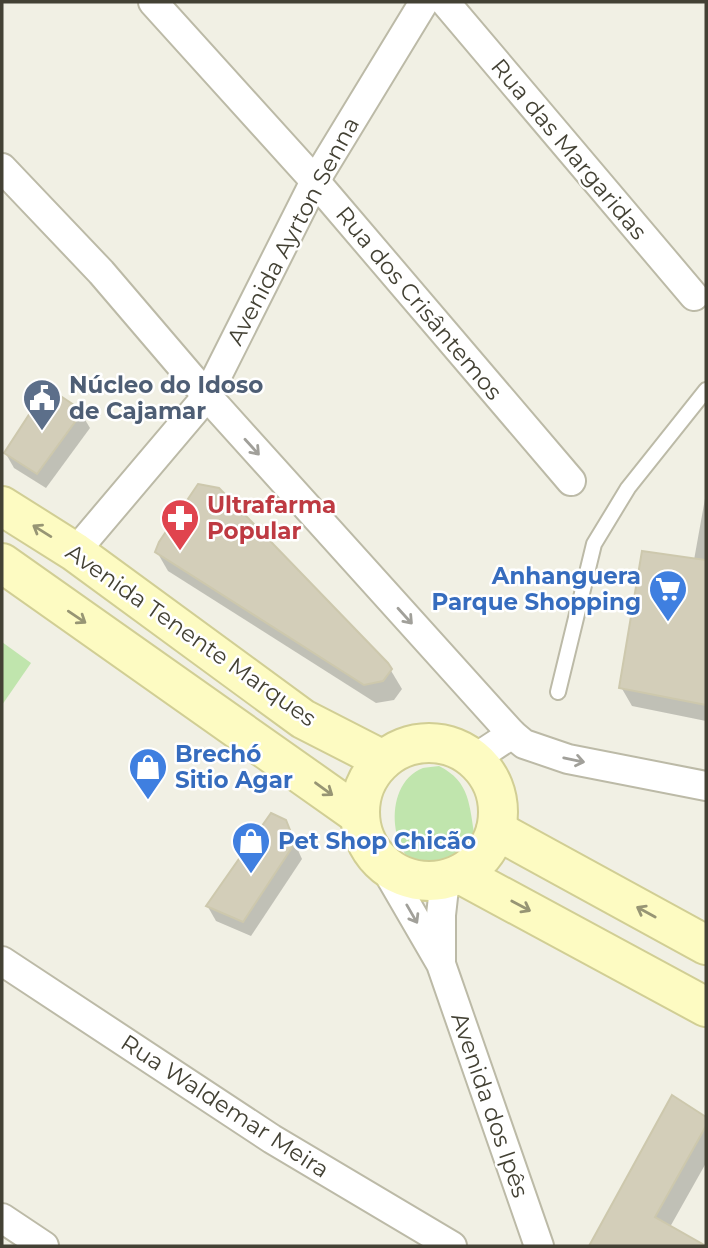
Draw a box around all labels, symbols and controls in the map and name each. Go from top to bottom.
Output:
street label: Rua das Margaridas [485,53,653,245]
street label: Avenida Ayrton Senna [221,112,365,350]
street label: Rua dos Crisântemos [330,201,508,405]
place label: Núcleo do Idoso de Cajamar [69,371,263,425]
public building icon: Núcleo do Idoso de Cajamar [21,377,63,432]
one-way arrow [244,438,261,455]
place label: Ultrafarma Popular [207,491,336,545]
pharmacy icon: Ultrafarma Popular [159,497,201,552]
one-way arrow [33,524,52,539]
street label: Avenida Tenente Marques [60,538,322,732]
place label: Anhanguera Parque Shopping [431,562,641,616]
supermarket icon: Anhanguera Parque Shopping [647,568,689,623]
one-way arrow [397,607,413,625]
one-way arrow [67,610,86,625]
place label: Brechó Sitio Agar [175,740,293,794]
shop icon: Brechó Sitio Agar [127,746,169,801]
one-way arrow [562,754,585,767]
one-way arrow [314,782,333,797]
shop icon: Pet Shop Chicão [230,820,272,875]
place label: Pet Shop Chicão [278,827,476,855]
one-way arrow [510,899,530,913]
one-way arrow [405,904,419,924]
one-way arrow [637,905,657,919]
street label: Avenida dos Ipês [445,1009,535,1201]
street label: Rua Waldemar Meira [116,1028,334,1184]

